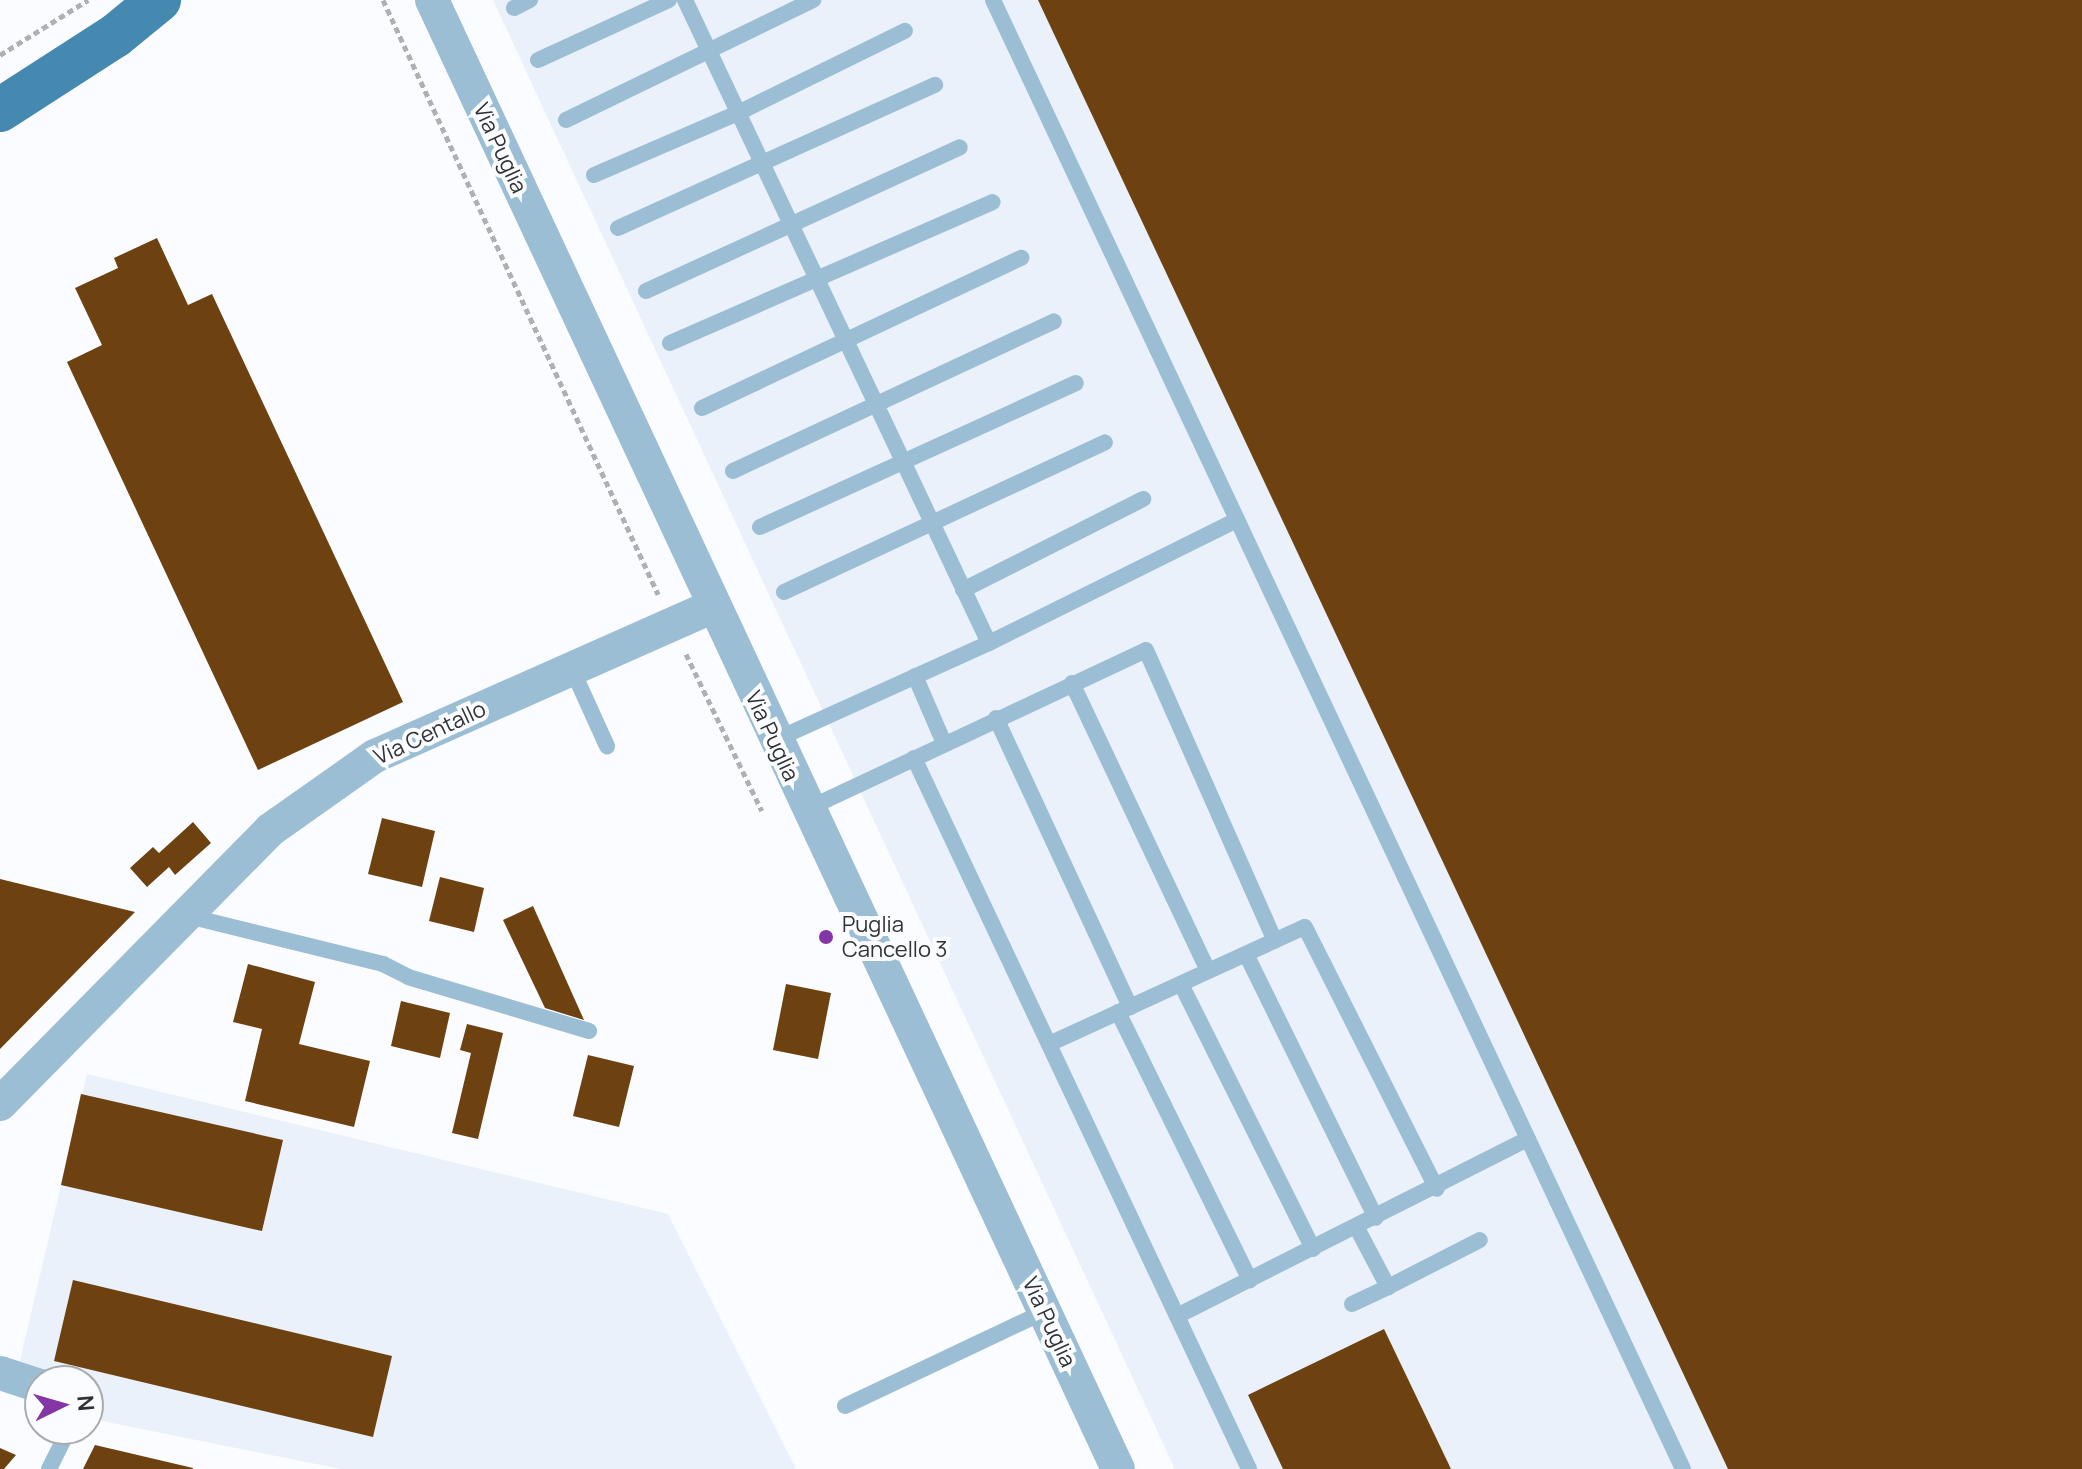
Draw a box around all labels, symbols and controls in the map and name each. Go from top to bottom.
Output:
street label: Via Puglia [468,99,532,197]
street label: Via Puglia [740,687,804,785]
street label: Via Centallo [370,696,490,770]
place label: Puglia Cancello 3 [842,911,948,962]
marker: Puglia Cancello 3 [817,928,835,946]
street label: Via Puglia [1017,1273,1081,1371]
north arrow [24,1365,104,1445]
text: N [70,1394,102,1412]

